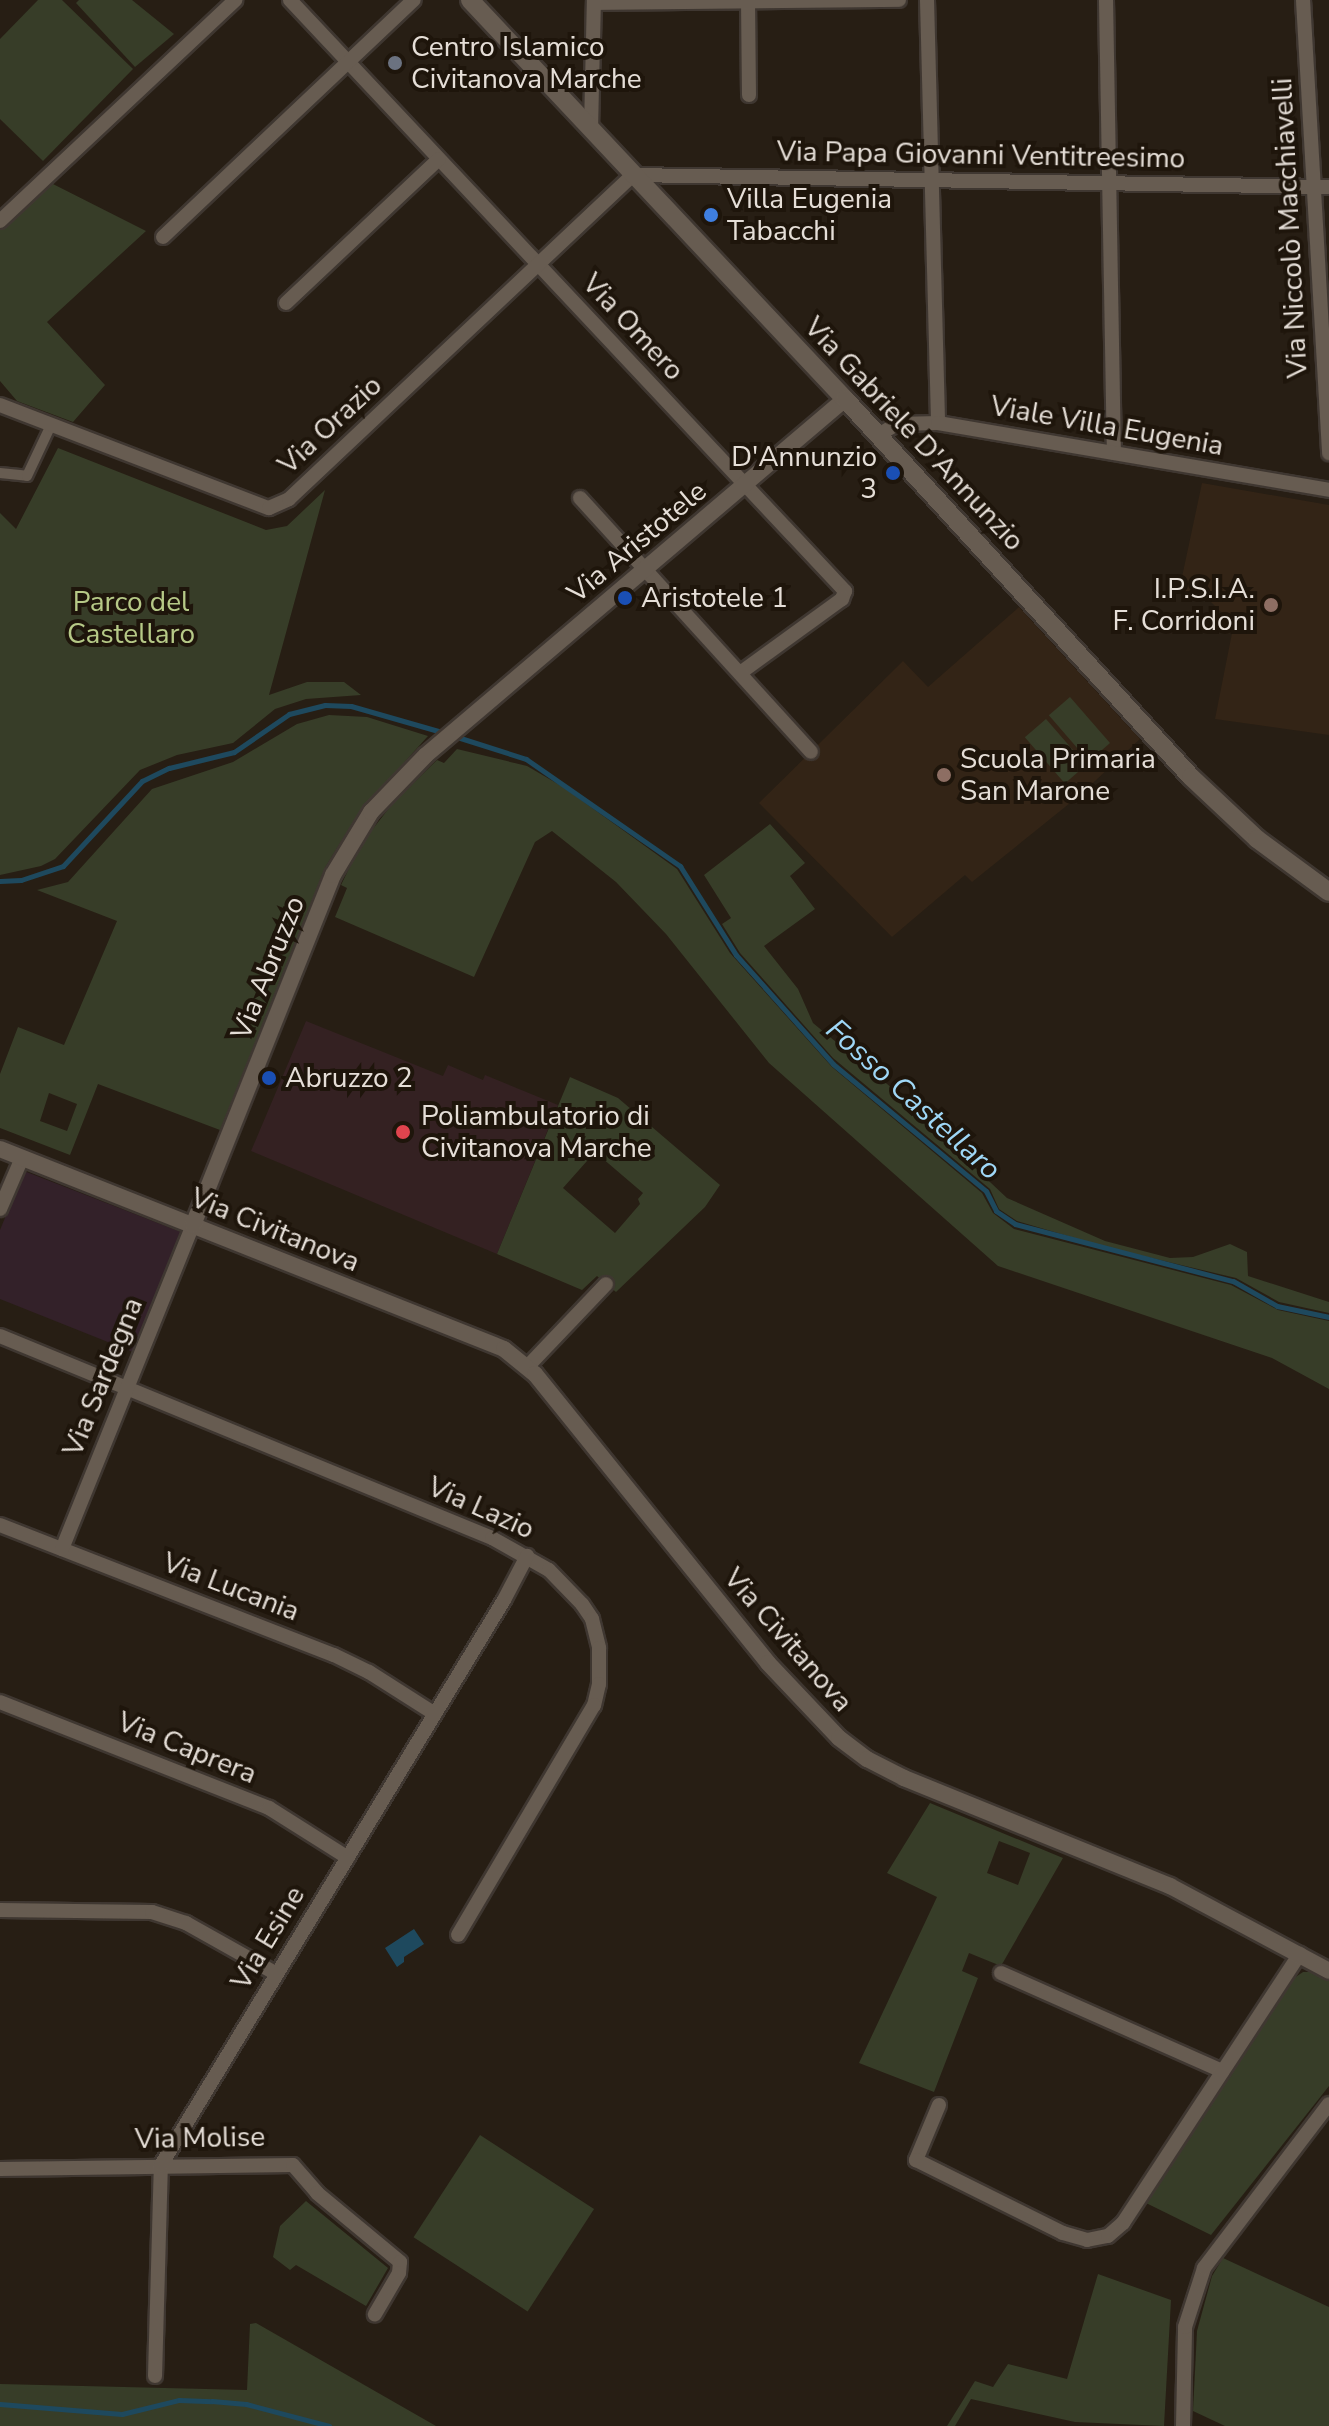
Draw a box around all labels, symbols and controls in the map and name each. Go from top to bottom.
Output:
place label: Centro Islamico Civitanova Marche [411,30,642,96]
marker: Centro Islamico Civitanova Marche [386,54,404,72]
street label: Via Niccolò Macchiavelli [1265,77,1315,379]
street label: Via Papa Giovanni Ventitreesimo [777,135,1185,175]
place label: Villa Eugenia Tabacchi [727,182,892,248]
marker: Villa Eugenia Tabacchi [702,206,720,224]
street label: Via Omero [575,267,691,387]
street label: Via Gabriele D'Annunzio [797,310,1031,558]
street label: Via Orazio [271,369,389,481]
street label: Viale Villa Eugenia [988,389,1226,463]
place label: D'Annunzio 3 [731,440,877,506]
marker: D'Annunzio 3 [884,464,902,482]
street label: Via Aristotele [561,474,713,610]
place label: I.P.S.I.A. F. Corridoni [1113,572,1255,638]
place label: Aristotele 1 [641,581,788,615]
park label: Parco del Castellaro [67,585,195,651]
marker: Aristotele 1 [616,589,634,607]
marker: I.P.S.I.A. F. Corridoni [1262,596,1280,614]
place label: Scuola Primaria San Marone [960,742,1156,808]
marker: Scuola Primaria San Marone [935,766,953,784]
street label: Via Abruzzo [224,891,312,1045]
water label: Fosso Castellaro [818,1012,1008,1188]
place label: Abruzzo 2 [285,1061,413,1095]
marker: Abruzzo 2 [260,1069,278,1087]
place label: Poliambulatorio di Civitanova Marche [421,1099,652,1165]
marker: Poliambulatorio di Civitanova Marche [392,1121,414,1143]
street label: Via Civitanova [186,1181,364,1279]
street label: Via Sardegna [56,1293,150,1461]
street label: Via Lazio [423,1470,539,1546]
street label: Via Lucania [158,1546,304,1628]
street label: Via Civitanova [717,1561,859,1719]
street label: Via Caprera [113,1705,261,1791]
street label: Via Esine [224,1880,312,1996]
street label: Via Molise [134,2120,266,2156]

